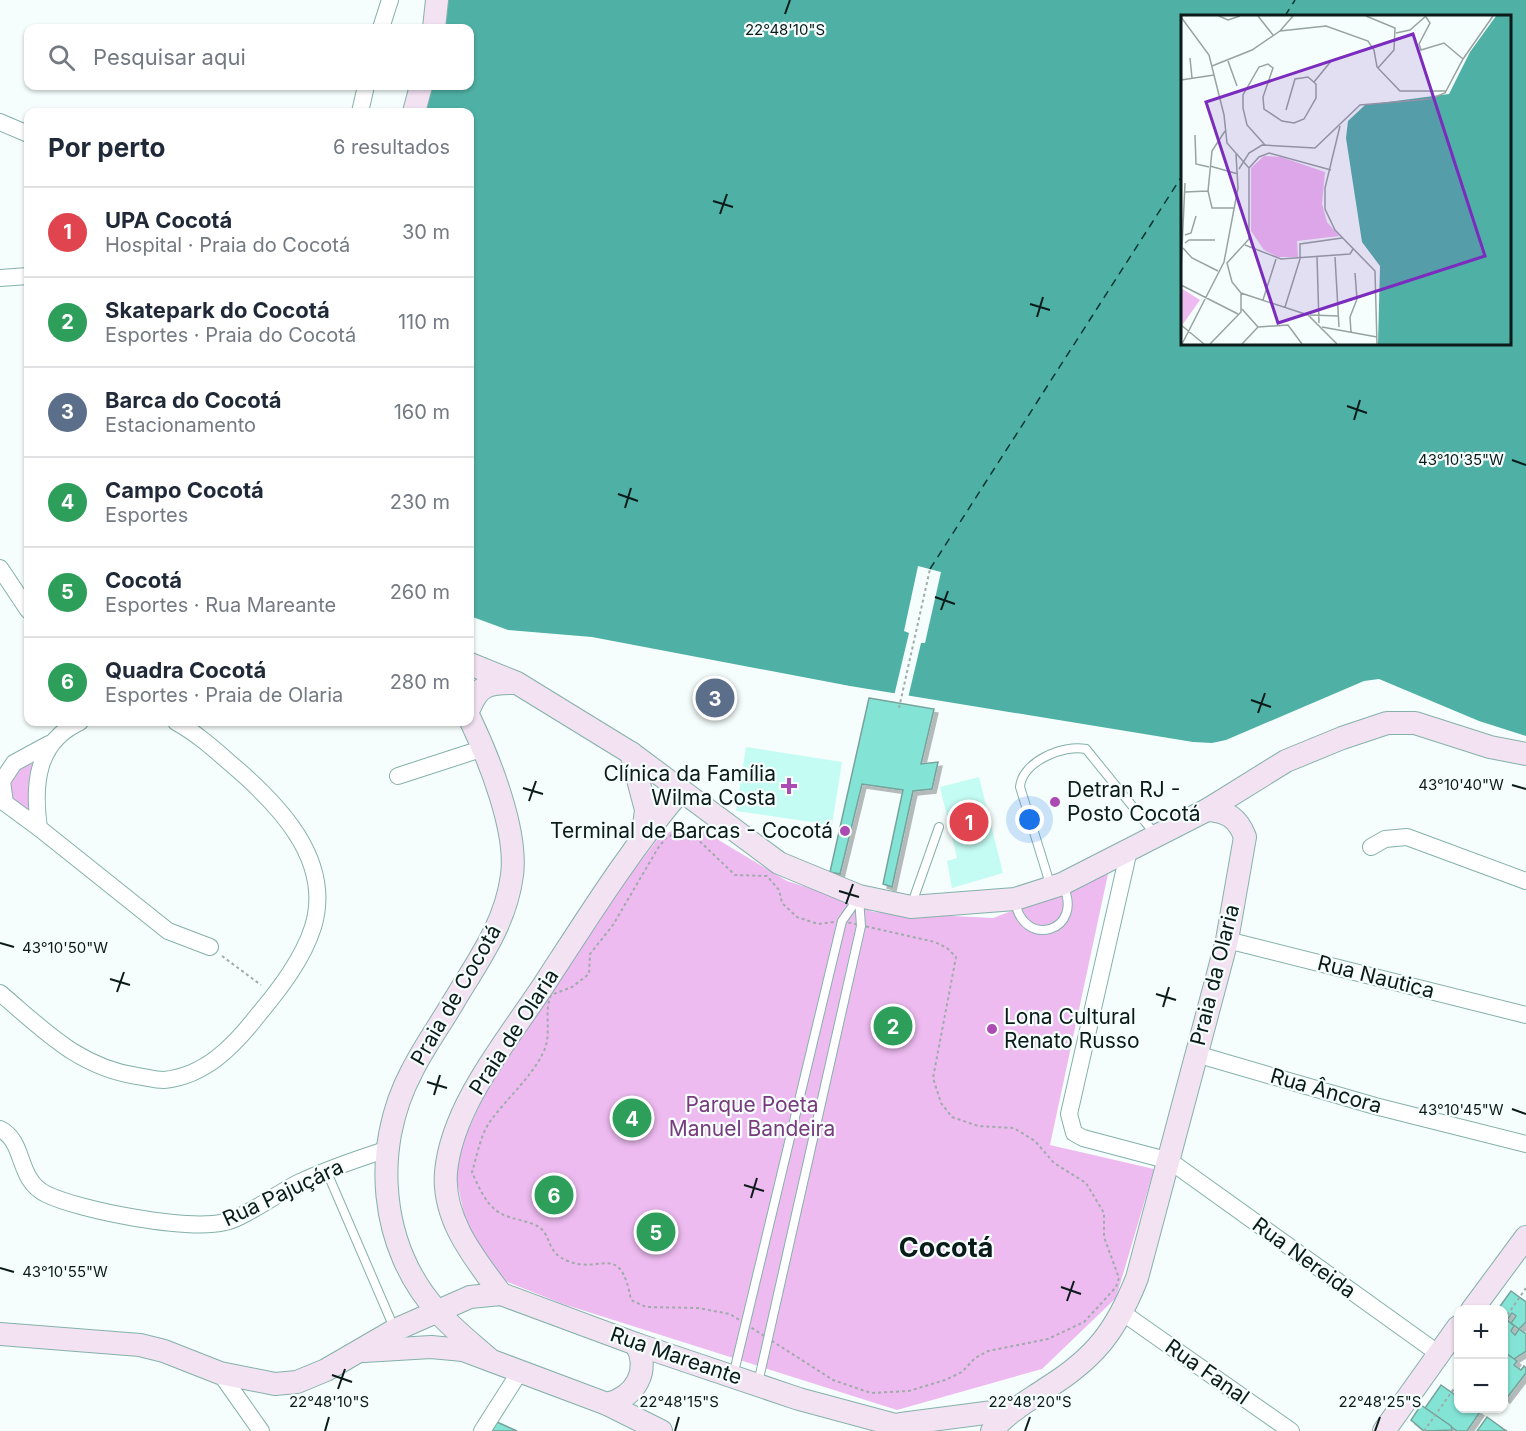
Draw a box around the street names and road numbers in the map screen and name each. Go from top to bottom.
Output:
street label: Praia da Olaria [1185,902,1244,1048]
street label: Praia de Cocotá [405,920,506,1069]
street label: Rua Nautica [1315,950,1437,1003]
street label: Praia de Olaria [464,964,564,1099]
street label: Rua Âncora [1268,1062,1385,1118]
street label: Rua Pajuçára [219,1154,347,1231]
street label: Rua Nereida [1248,1212,1361,1303]
street label: Rua Mareante [607,1321,745,1390]
street label: Rua Fanal [1161,1334,1254,1410]

